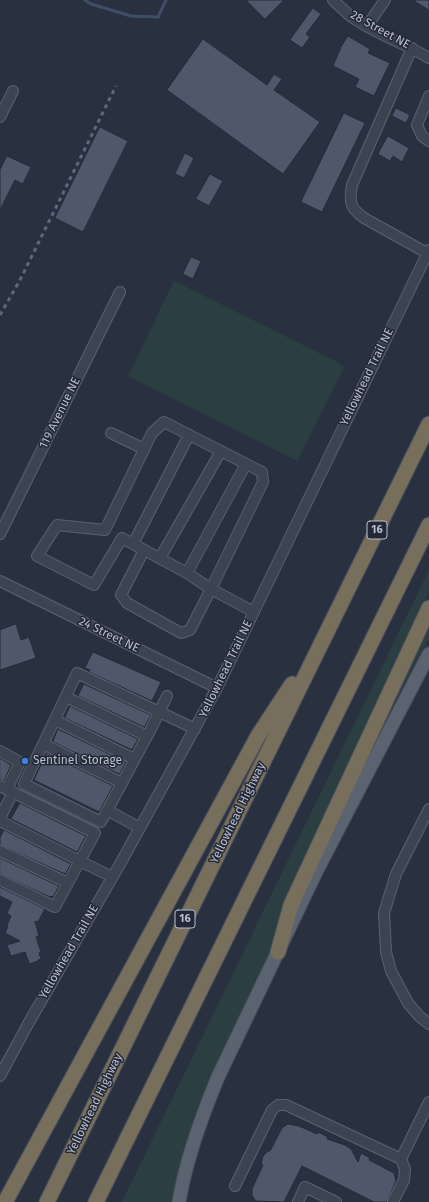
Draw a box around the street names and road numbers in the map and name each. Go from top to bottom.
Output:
street label: 28 Street NE [348,8,412,52]
street label: Yellowhead Trail NE [337,326,397,428]
street label: 119 Avenue NE [37,375,83,451]
road number: 16 [367,521,387,539]
street label: 24 Street NE [76,614,142,656]
street label: Yellowhead Trail NE [196,618,256,720]
street label: Yellowhead Highway [207,760,269,866]
street label: Yellowhead Trail NE [36,902,102,1002]
road number: 16 [175,910,195,928]
street label: Yellowhead Highway [64,1051,126,1157]

